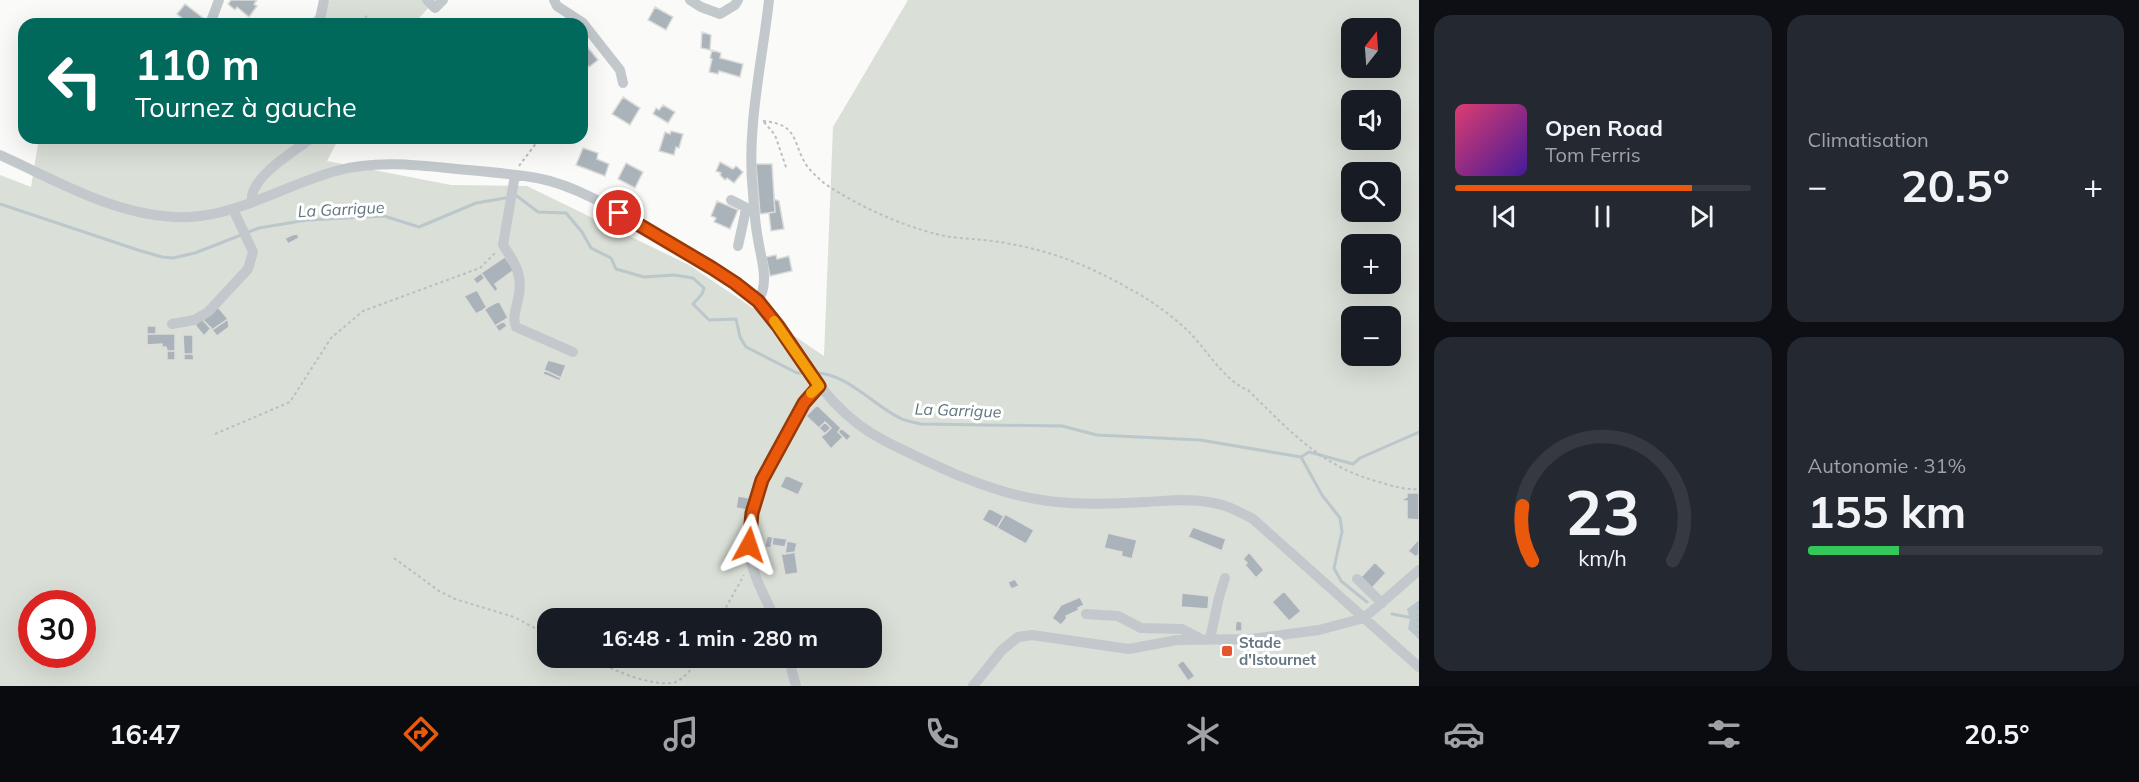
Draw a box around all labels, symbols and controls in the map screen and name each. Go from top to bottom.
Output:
north arrow [1341,18,1401,78]
map controls [1341,18,1401,366]
text: 110 m [135,38,260,91]
icon: left [36,42,114,120]
text: Tournez à gauche [135,90,357,124]
button: sound [1341,90,1401,150]
text: Open Road [1545,114,1663,142]
text: Climatisation [1808,127,1929,152]
text: Tom Ferris [1545,142,1641,167]
text: 20.5° [1901,157,2010,213]
button: search [1341,162,1401,222]
text: − [1808,165,1827,206]
text: + [2083,165,2103,206]
pin [593,187,644,238]
icon: arrive [602,196,635,229]
water label: La Garrigue [297,197,385,221]
icon: previous [1488,200,1521,233]
icon: pause [1586,200,1619,233]
icon: next [1685,200,1718,233]
button: + [1341,234,1401,294]
button: − [1341,306,1401,366]
water label: La Garrigue [914,398,1002,422]
text: Autonomie · 31% [1808,453,1966,478]
text: 23 [1565,472,1640,551]
text: 155 km [1808,483,1966,539]
position arrow [717,513,781,577]
text: km/h [1578,544,1627,571]
speed limit sign: 30 [18,590,96,668]
text: 16:48 · 1 min · 280 m [601,624,818,652]
place label: Stade d'Istournet [1239,633,1316,669]
marker: Stade d'Istournet [1220,644,1234,658]
icon: directions [400,713,442,755]
icon: music [660,713,702,755]
icon: phone [921,713,963,755]
icon: climate [1182,713,1224,755]
icon: car [1443,713,1485,755]
icon: filters [1703,713,1745,755]
text: 16:47 [109,717,181,751]
text: 20.5° [1964,717,2030,751]

